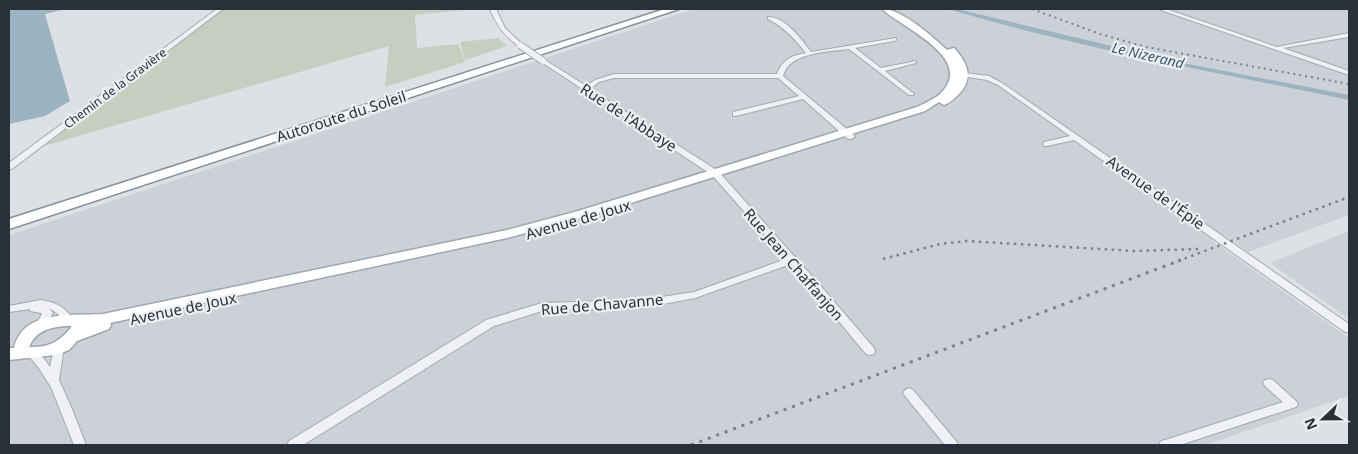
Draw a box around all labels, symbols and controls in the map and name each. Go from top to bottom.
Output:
water label: Le Nizerand [1110,37,1187,73]
street label: Chemin de la Gravière [60,44,170,132]
street label: Rue de l'Abbaye [577,78,681,156]
street label: Autoroute du Soleil [274,86,408,146]
street label: Avenue de l'Épie [1103,151,1209,233]
street label: Avenue de Joux [523,194,633,244]
street label: Rue Jean Chaffanjon [740,204,848,324]
street label: Avenue de Joux [128,287,238,329]
street label: Rue de Chavanne [540,289,664,319]
north arrow [1298,394,1348,444]
text: N [1300,415,1321,433]

